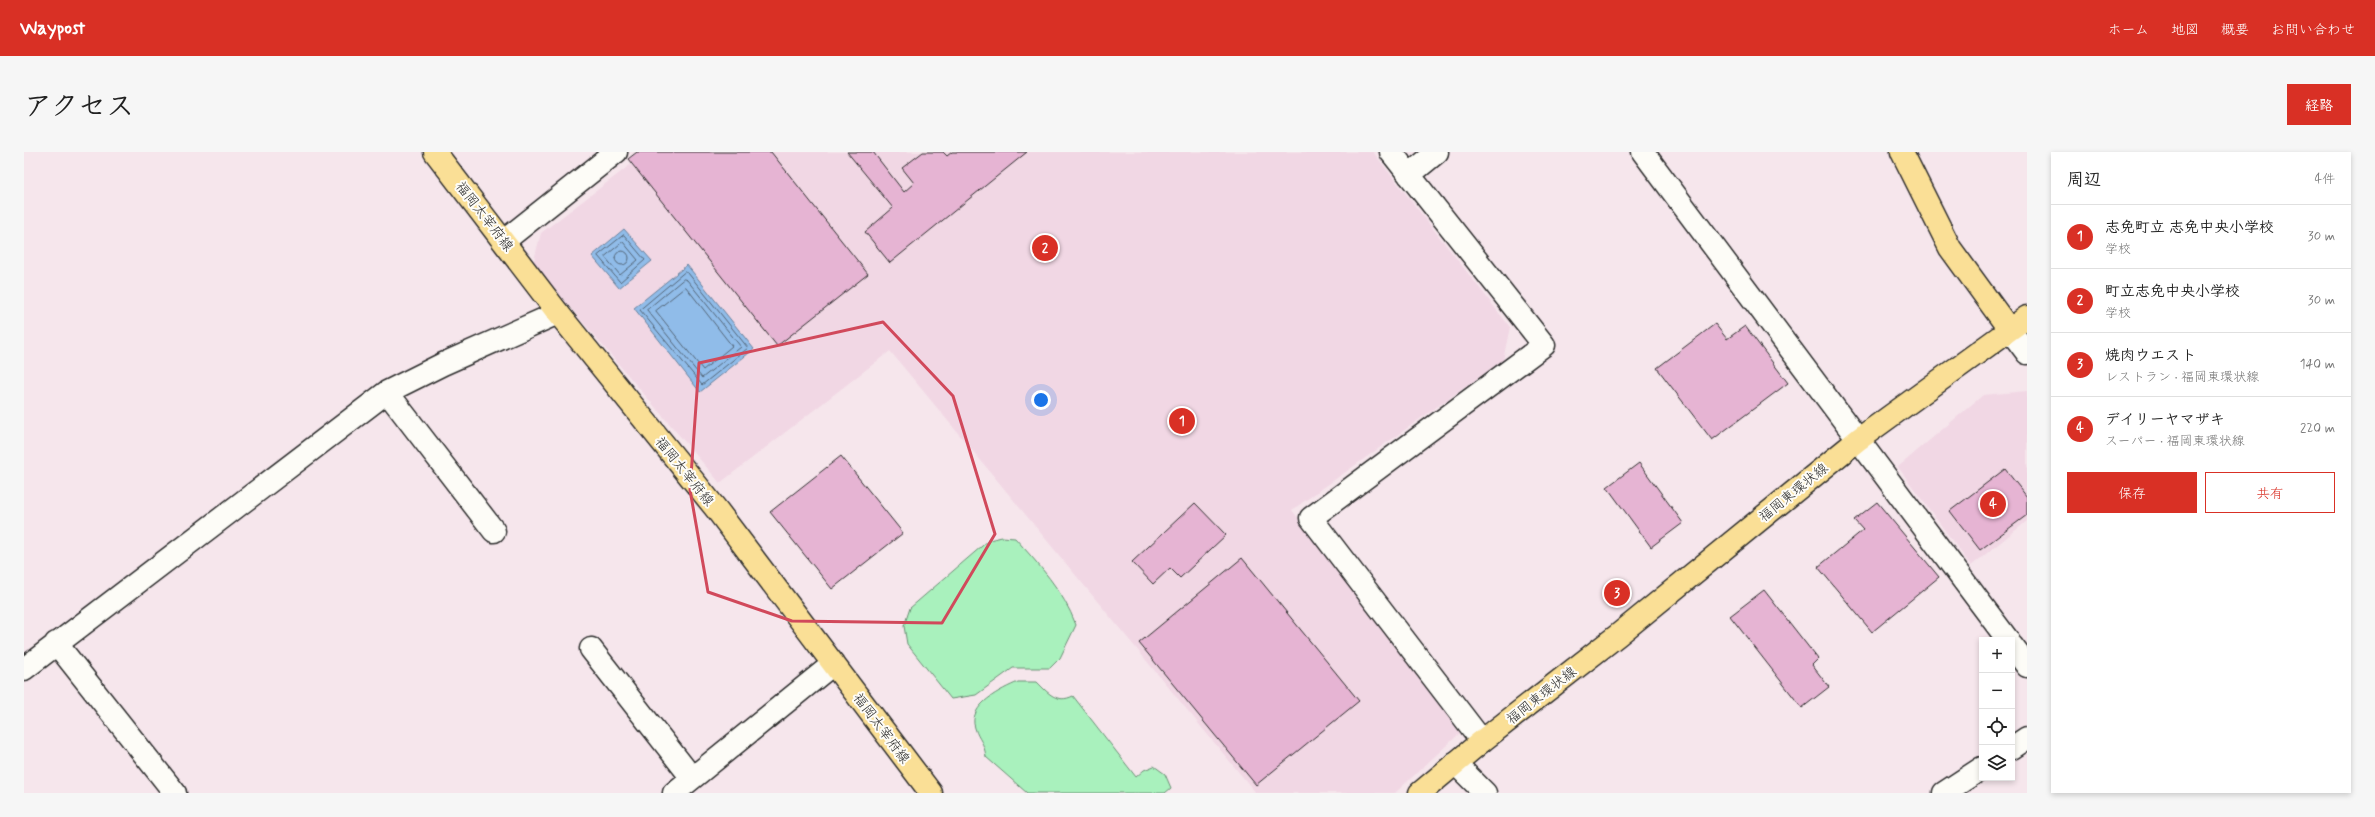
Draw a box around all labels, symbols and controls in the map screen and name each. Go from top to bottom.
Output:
text: Waypost [20,16,85,41]
text: ホーム [2108,21,2149,39]
text: 地図 [2171,21,2199,39]
text: 概要 [2221,21,2249,39]
text: お問い合わせ [2271,21,2355,39]
button: 経路 [2287,84,2351,125]
text: アクセス [24,89,134,126]
text: 周辺 [2067,169,2101,191]
text: 4件 [2314,171,2335,188]
street label: 福岡太宰府線 [451,178,517,255]
text: 志免町立 志免中央小学校 [2105,218,2274,238]
text: 1 [2077,228,2083,245]
text: 30 m [2308,228,2335,245]
pin: 2 [1032,233,1058,263]
text: 学校 [2105,241,2131,258]
text: 町立志免中央小学校 [2105,282,2240,302]
text: 2 [2077,292,2083,309]
text: 30 m [2308,292,2335,309]
text: 学校 [2105,305,2131,322]
text: 焼肉ウエスト [2105,346,2196,366]
text: 3 [2077,356,2083,373]
text: 140 m [2300,356,2335,373]
text: レストラン · 福岡東環状線 [2105,369,2259,386]
your location [1031,390,1051,410]
pin: 1 [1169,406,1195,436]
text: デイリーヤマザキ [2105,410,2225,430]
text: 4 [2076,420,2084,437]
text: 220 m [2300,420,2335,437]
street label: 福岡太宰府線 [651,433,718,510]
text: スーパー · 福岡東環状線 [2105,433,2244,450]
street label: 福岡東環状線 [1755,459,1832,526]
button: 保存 [2067,472,2197,513]
button: 共有 [2205,472,2335,513]
pin: 4 [1980,489,2006,519]
pin: 3 [1604,578,1630,608]
map controls [1979,637,2015,781]
button: + [1979,637,2015,673]
street label: 福岡東環状線 [1503,663,1580,729]
button: − [1979,673,2015,709]
street label: 福岡太宰府線 [849,690,914,768]
button: locate [1979,709,2015,745]
button: layers [1979,745,2015,781]

